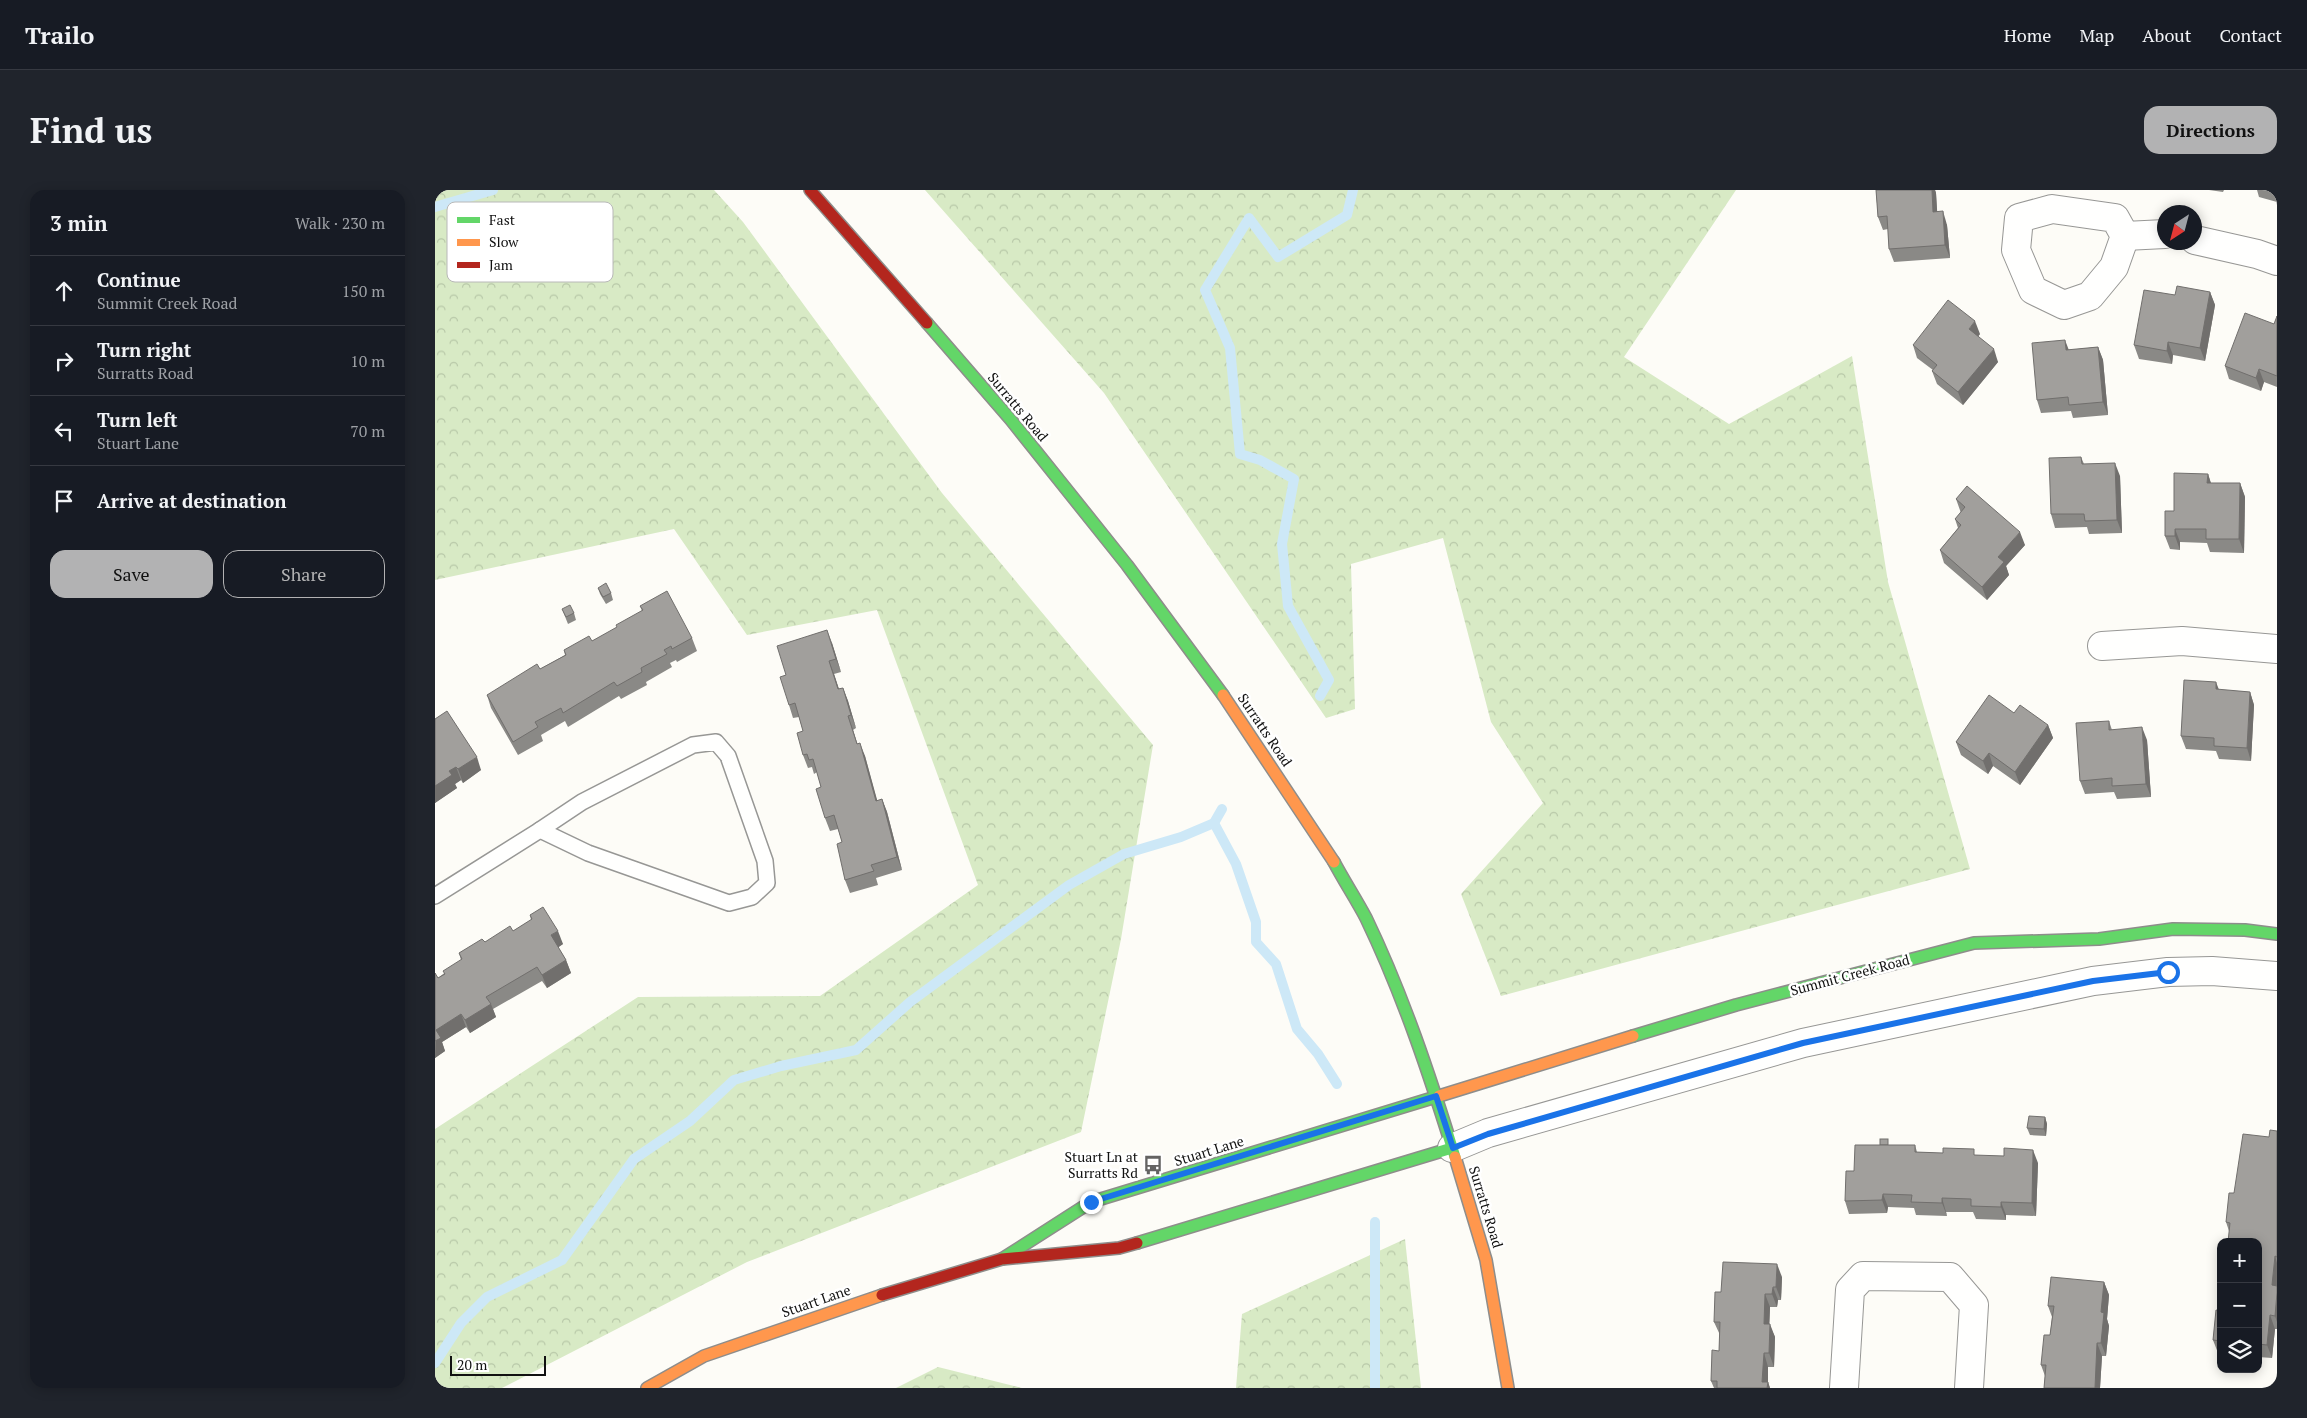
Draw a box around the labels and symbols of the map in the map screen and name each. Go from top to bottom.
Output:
legend [447,202,613,282]
north arrow [2157,205,2202,250]
text: Fast [489,210,516,229]
text: Slow [489,232,519,251]
text: Jam [489,255,513,274]
street label: Surratts Road [984,368,1053,445]
street label: Surratts Road [1234,689,1297,770]
street label: Summit Creek Road [1788,949,1912,1000]
route start [2157,961,2180,984]
street label: Stuart Lane [1172,1131,1246,1170]
place label: Stuart Ln at Surratts Rd [1065,1147,1139,1182]
bus stop icon: Stuart Ln at Surratts Rd [1142,1154,1164,1176]
street label: Surratts Road [1465,1164,1508,1250]
route end [1080,1191,1103,1214]
street label: Stuart Lane [779,1280,853,1321]
scale bar [450,1353,546,1376]

